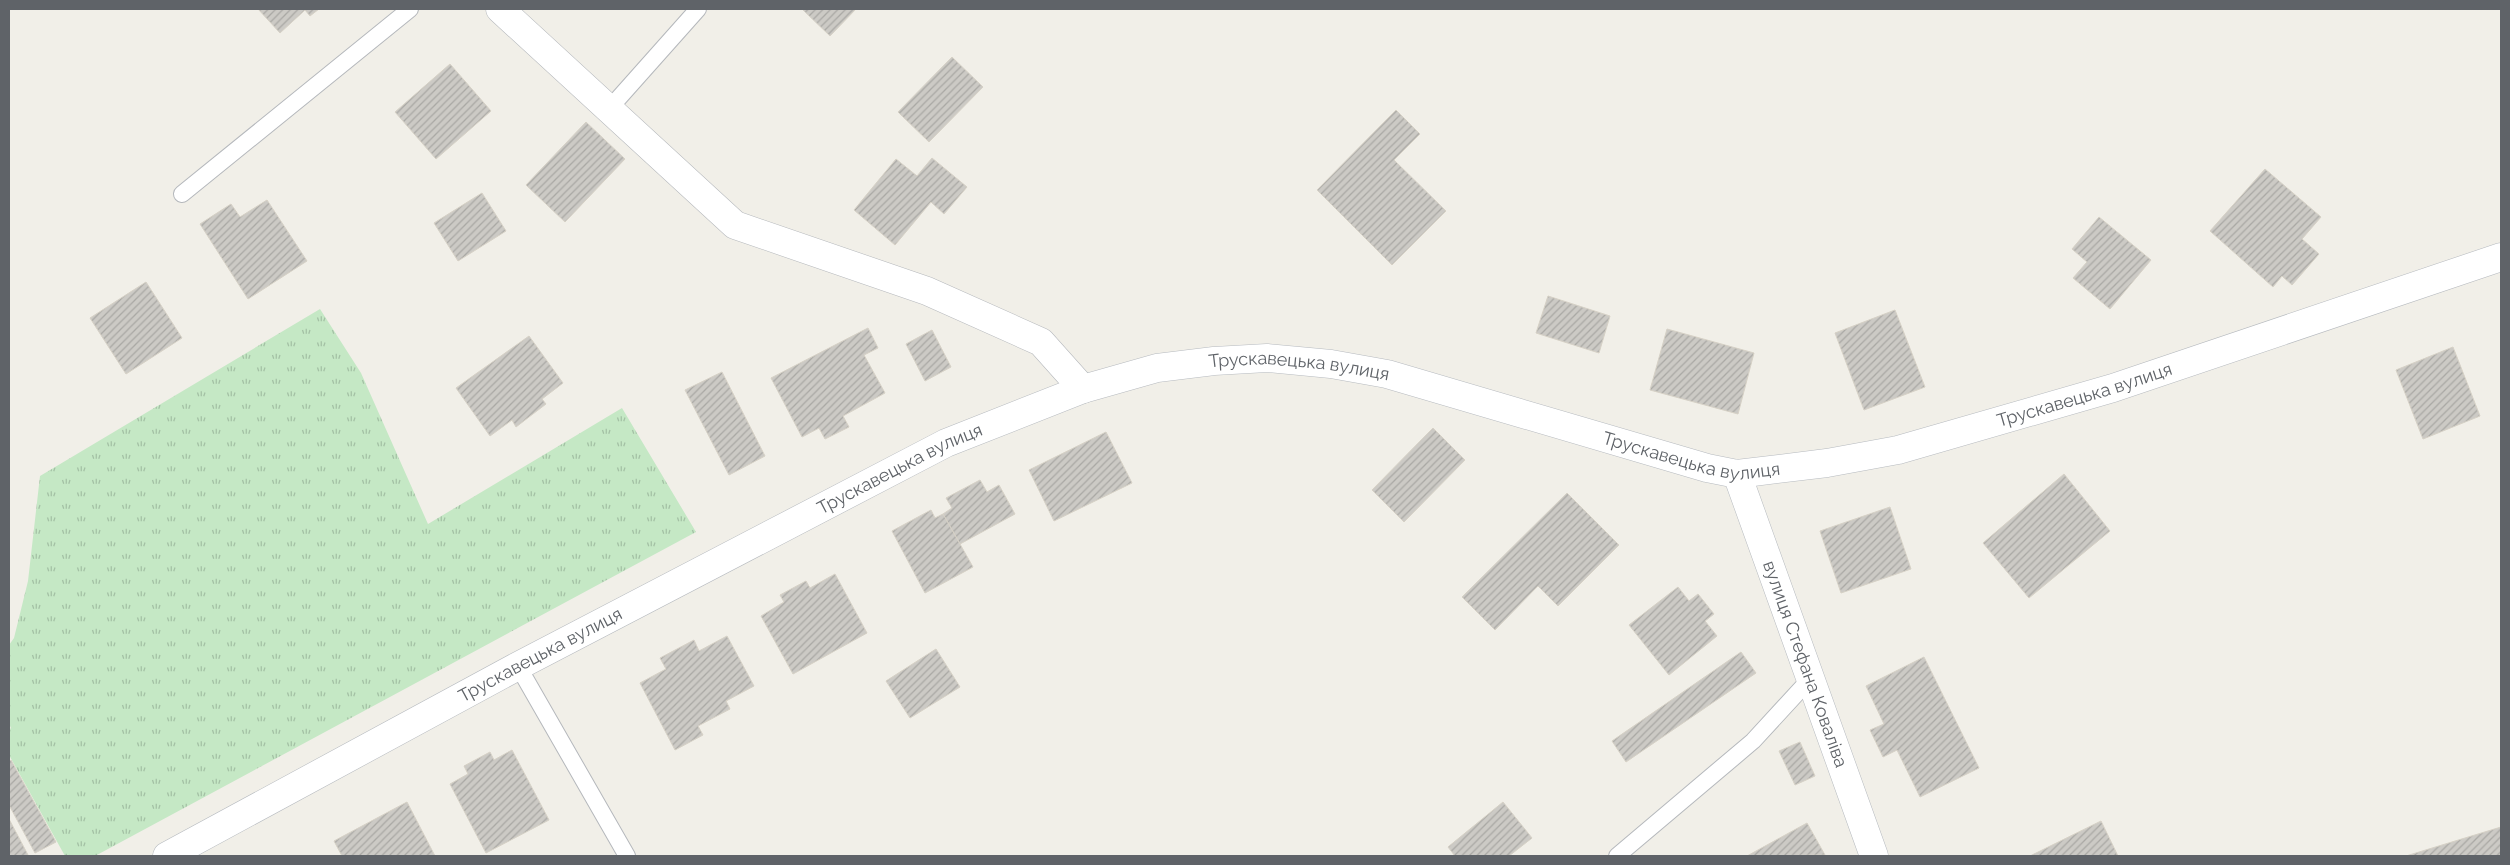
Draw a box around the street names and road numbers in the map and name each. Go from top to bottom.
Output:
street label: Трускавецька вулиця [1207,347,1391,384]
street label: Трускавецька вулиця [1994,358,2175,431]
street label: Трускавецька вулиця [813,419,985,518]
street label: Трускавецька вулиця [1600,427,1781,484]
street label: вулиця Стефана Коваліва [1759,558,1852,770]
street label: Трускавецька вулиця [455,603,625,706]

